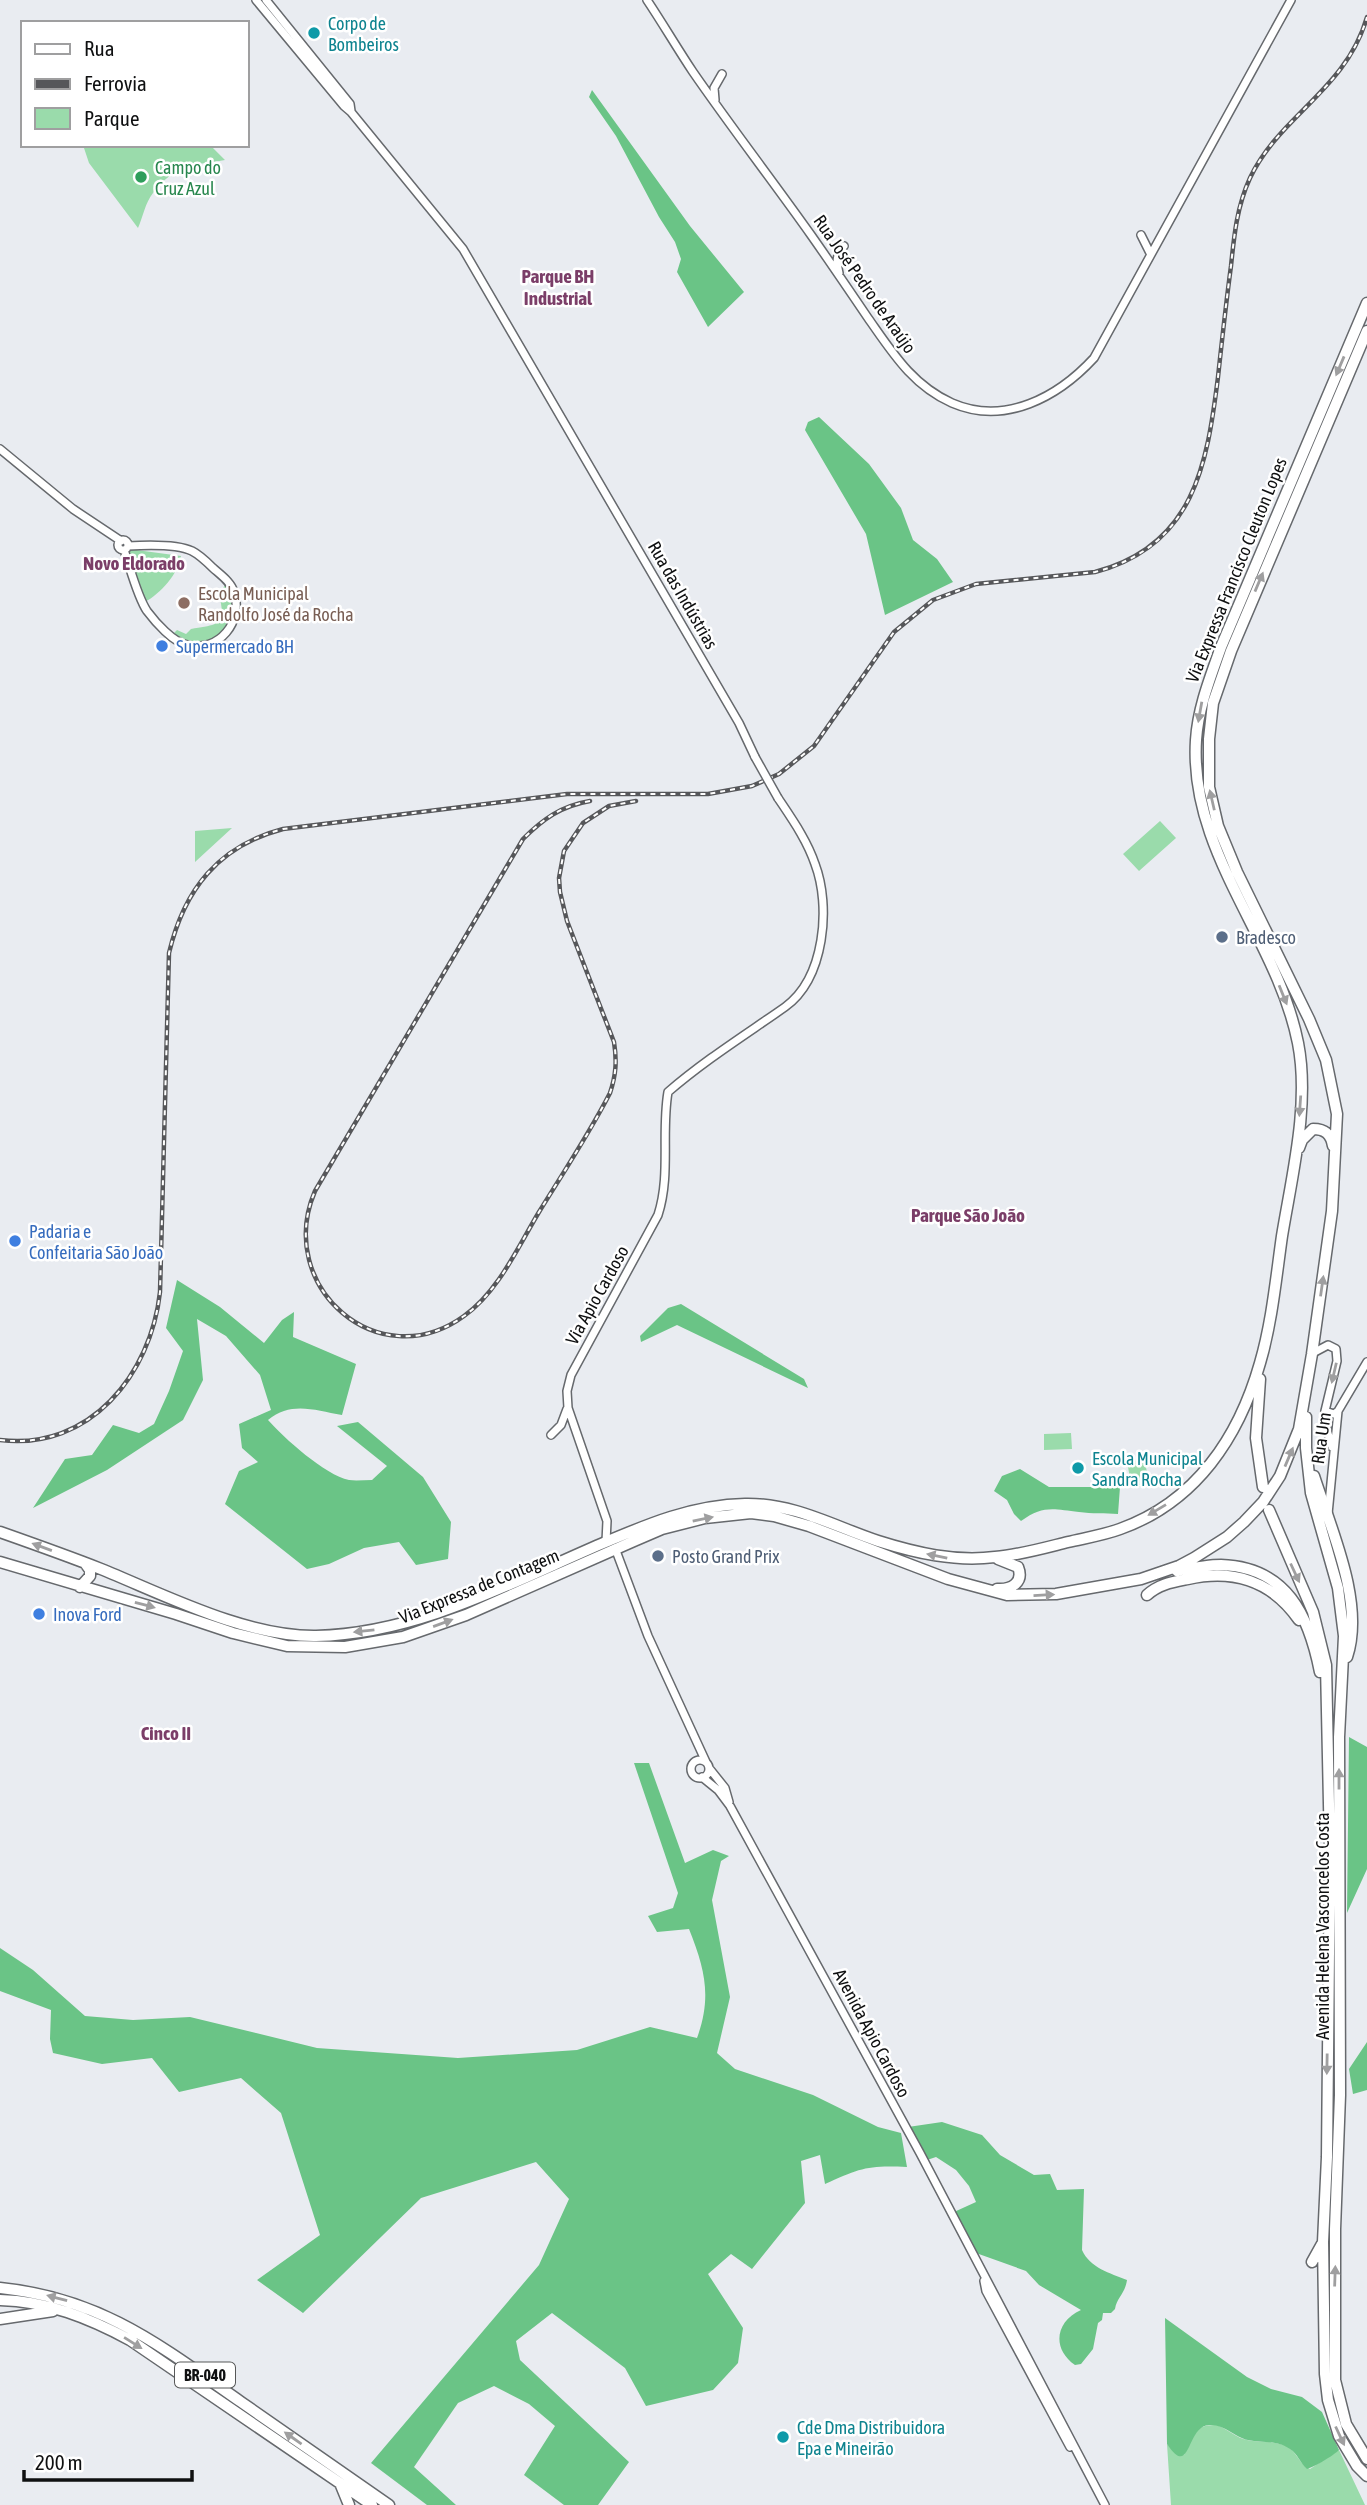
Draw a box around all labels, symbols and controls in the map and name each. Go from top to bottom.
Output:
place label: Corpo de Bombeiros [328,13,399,55]
legend [21,21,248,147]
marker: Corpo de Bombeiros [306,25,322,41]
text: Rua [84,36,114,60]
text: Ferrovia [84,71,147,95]
text: Parque [84,106,139,130]
place label: Campo do Cruz Azul [155,157,221,199]
marker: Campo do Cruz Azul [133,169,149,185]
street label: Rua José Pedro de Araújo [809,211,921,357]
district label: Parque BH Industrial [522,265,594,309]
one-way arrow [1334,355,1345,376]
street label: Via Expressa Francisco Cleuton Lopes [1181,454,1291,686]
street label: Rua das Indústrias [644,538,722,652]
district label: Novo Eldorado [83,552,185,574]
one-way arrow [1254,571,1265,592]
place label: Escola Municipal Randolfo José da Rocha [198,583,354,625]
marker: Escola Municipal Randolfo José da Rocha [176,595,192,611]
place label: Supermercado BH [176,636,294,657]
marker: Supermercado BH [154,638,170,654]
one-way arrow [1194,702,1205,724]
one-way arrow [1206,789,1217,811]
place label: Bradesco [1236,927,1296,948]
marker: Bradesco [1214,929,1230,945]
one-way arrow [1278,985,1289,1006]
one-way arrow [1294,1095,1305,1117]
district label: Parque São João [911,1204,1025,1226]
place label: Padaria e Confeitaria São João [29,1221,163,1263]
marker: Padaria e Confeitaria São João [7,1233,23,1249]
street label: Via Apio Cardoso [561,1242,633,1348]
one-way arrow [1317,1275,1328,1297]
one-way arrow [1328,1362,1339,1384]
street label: Rua Um [1307,1411,1335,1465]
one-way arrow [1283,1446,1294,1467]
place label: Escola Municipal Sandra Rocha [1092,1448,1203,1490]
marker: Escola Municipal Sandra Rocha [1070,1460,1086,1476]
one-way arrow [1147,1504,1166,1517]
one-way arrow [692,1513,714,1524]
one-way arrow [32,1542,53,1553]
street label: Via Expressa de Contagem [396,1544,562,1628]
place label: Posto Grand Prix [672,1546,780,1567]
marker: Posto Grand Prix [650,1548,666,1564]
one-way arrow [926,1550,948,1561]
one-way arrow [1289,1563,1301,1583]
one-way arrow [1033,1589,1055,1600]
one-way arrow [135,1600,157,1611]
place label: Inova Ford [53,1604,122,1625]
marker: Inova Ford [31,1606,47,1622]
one-way arrow [433,1617,454,1628]
one-way arrow [353,1625,375,1636]
district label: Cinco II [141,1722,191,1744]
one-way arrow [1333,1768,1345,1790]
street label: Avenida Helena Vasconcelos Costa [1312,1812,1333,2040]
street label: Avenida Apio Cardoso [829,1965,915,2101]
one-way arrow [1321,2053,1333,2075]
one-way arrow [1330,2264,1341,2286]
one-way arrow [46,2292,68,2303]
one-way arrow [123,2336,143,2349]
road number: BR-040 [175,2362,235,2388]
place label: Cde Dma Distribuidora Epa e Mineirão [797,2417,945,2459]
one-way arrow [1334,2426,1346,2446]
marker: Cde Dma Distribuidora Epa e Mineirão [775,2429,791,2445]
one-way arrow [284,2431,302,2445]
scale bar [24,2438,192,2482]
text: 200 m [35,2450,83,2474]

